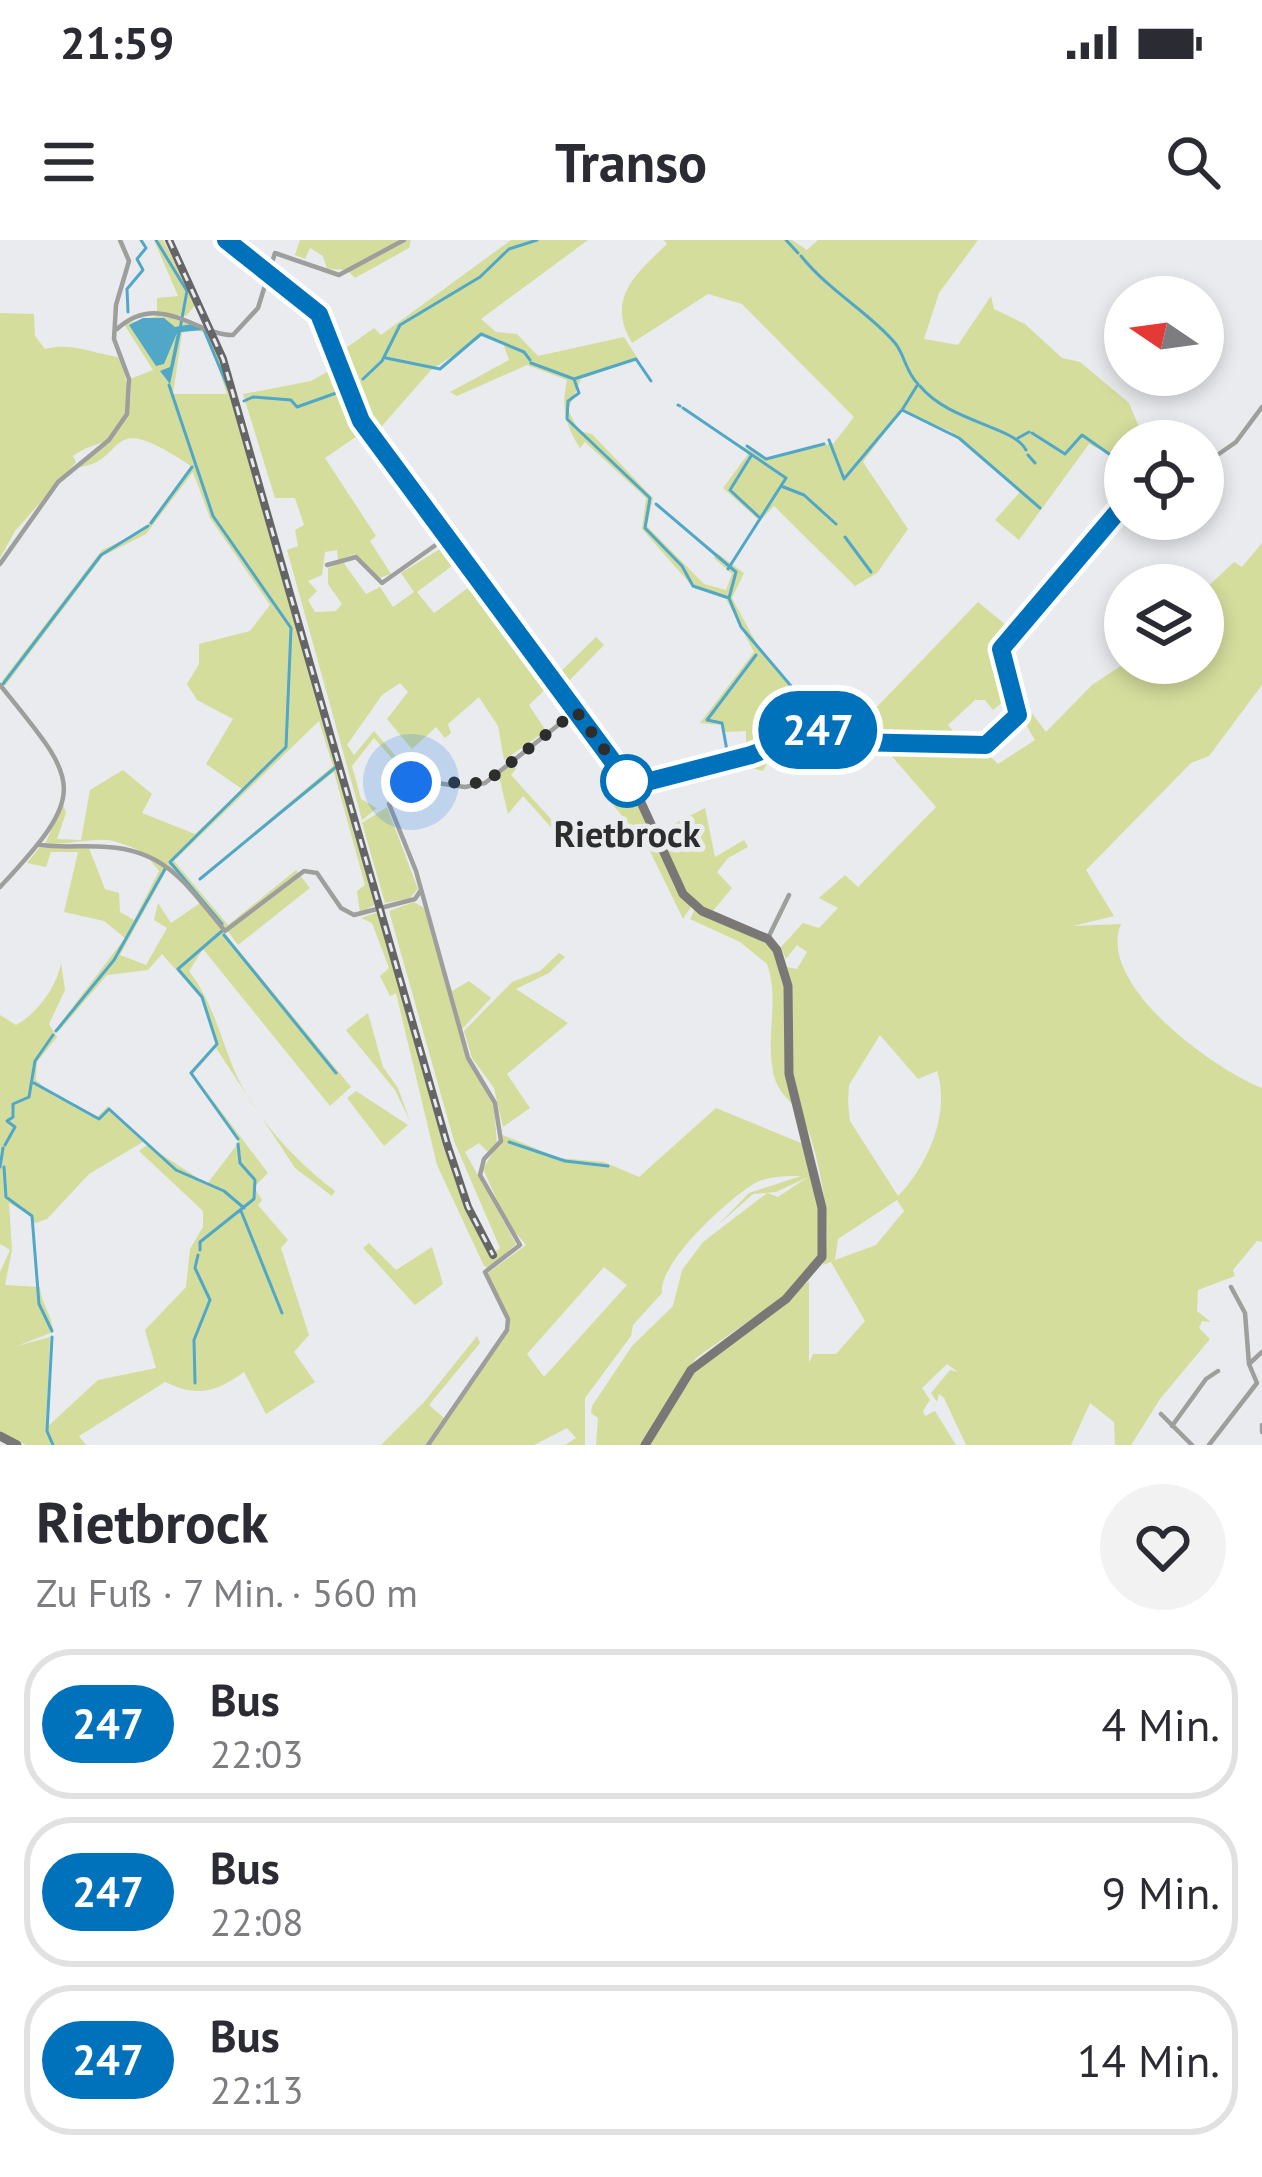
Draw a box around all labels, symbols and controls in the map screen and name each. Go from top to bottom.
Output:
text: 21:59 [60,13,174,71]
text: Transo [555,127,707,197]
icon: menu [36,129,102,195]
icon: search [1160,129,1226,195]
north arrow [1104,276,1224,396]
map controls [1104,276,1224,684]
button: locate [1104,420,1224,540]
button: layers [1104,564,1224,684]
line badge: 247 [749,691,887,769]
text: 247 [782,702,854,757]
your location [381,752,441,812]
marker: Rietbrock [602,756,652,806]
place label: Rietbrock [554,810,701,857]
button: heart [1100,1484,1226,1610]
text: Rietbrock [36,1485,268,1559]
text: Zu Fuß · 7 Min. · 560 m [36,1567,418,1618]
text: Bus [210,1670,280,1728]
text: 4 Min. [1102,1695,1220,1753]
text: 247 [72,1696,144,1751]
text: 22:03 [210,1728,304,1779]
text: Bus [210,1838,280,1896]
text: 9 Min. [1102,1863,1220,1921]
text: 247 [72,1864,144,1919]
text: 22:08 [210,1896,304,1947]
text: Bus [210,2006,280,2064]
text: 14 Min. [1077,2031,1220,2089]
text: 247 [72,2032,144,2087]
text: 22:13 [210,2064,304,2115]

